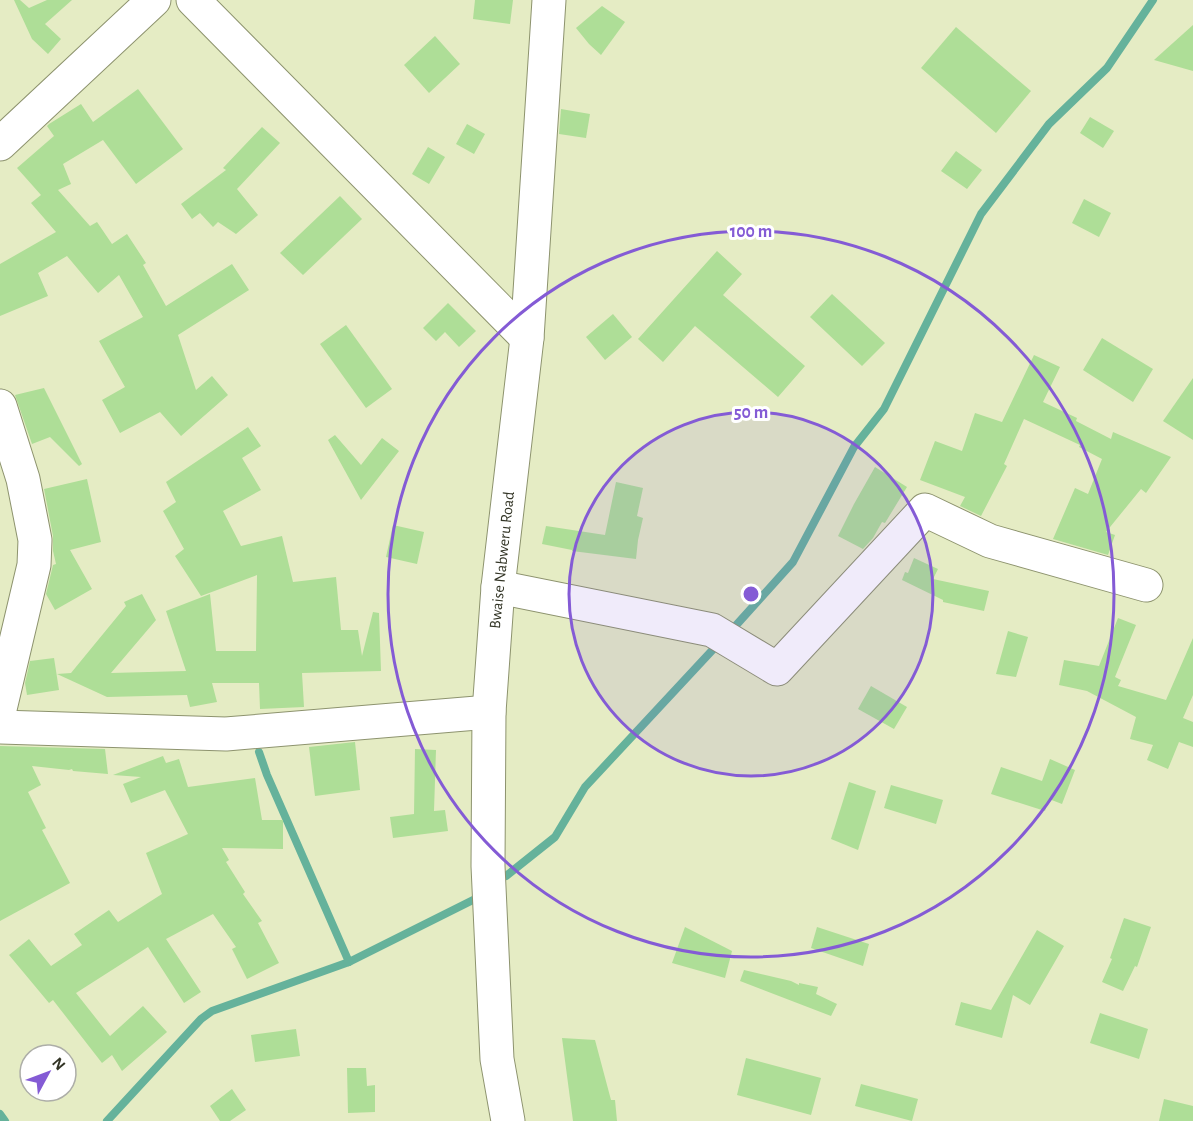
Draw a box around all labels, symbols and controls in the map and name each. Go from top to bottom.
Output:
text: 100 m [730,223,772,241]
text: 50 m [734,404,768,422]
street label: Bwaise Nabweru Road [487,491,517,629]
centre of rings [741,584,761,604]
north arrow [18,1043,78,1103]
text: N [49,1054,68,1073]

